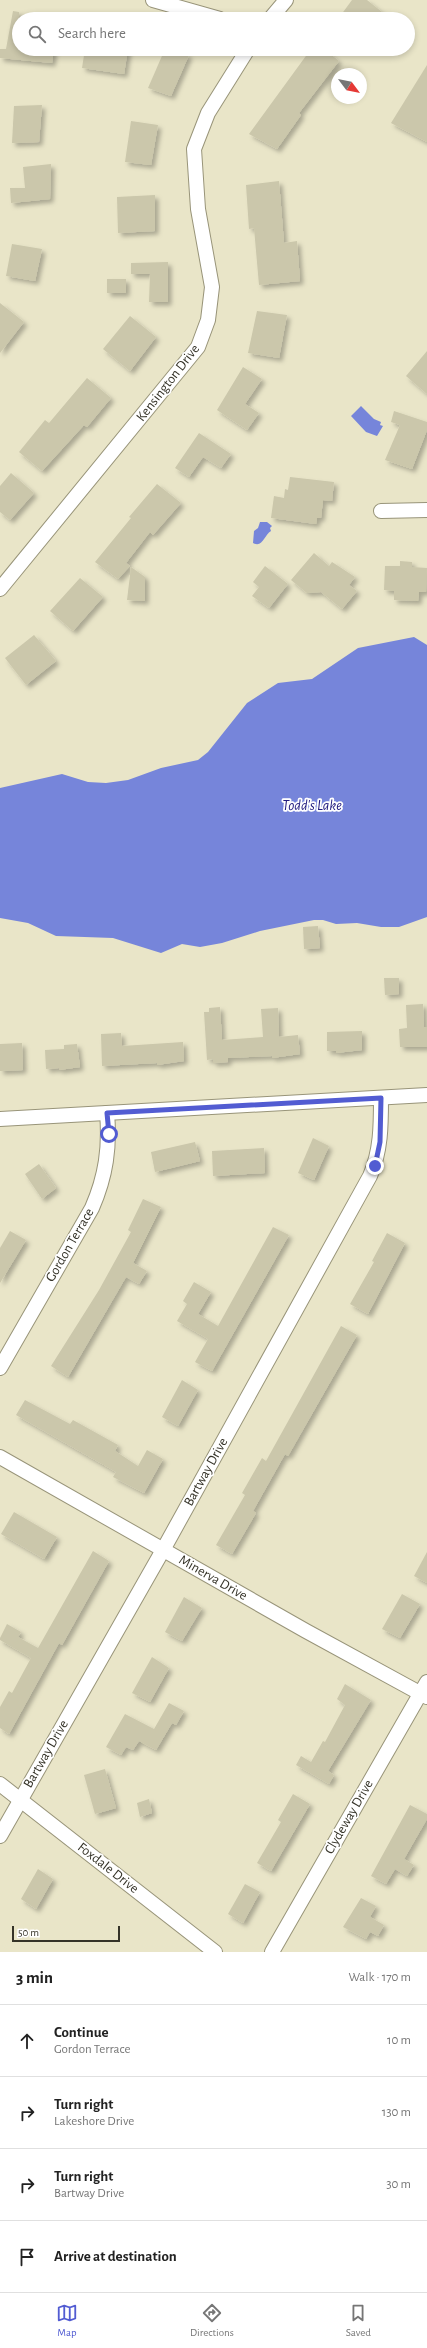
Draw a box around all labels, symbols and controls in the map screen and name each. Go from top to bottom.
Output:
search box [12,12,415,56]
icon: search [26,23,48,45]
text: Search here [58,26,126,41]
north arrow [331,68,367,104]
street label: Kensington Drive [134,342,202,424]
water label: Todd's Lake [282,798,342,813]
route start [100,1125,118,1143]
route end [366,1157,384,1175]
street label: Gordon Terrace [43,1206,97,1284]
street label: Bartway Drive [182,1435,230,1509]
street label: Minerva Drive [176,1553,250,1603]
street label: Bartway Drive [21,1718,71,1790]
street label: Clydeway Drive [322,1778,376,1856]
street label: Foxdale Drive [75,1840,141,1896]
scale bar [12,1924,120,1943]
text: 50 m [18,1927,39,1938]
text: 3 min [16,1969,53,1986]
text: Walk · 170 m [348,1971,411,1984]
text: Continue [54,2025,109,2040]
icon: ahead [16,2030,38,2052]
text: 10 m [387,2034,411,2047]
text: Gordon Terrace [54,2043,131,2056]
text: Turn right [54,2097,113,2112]
icon: right [16,2102,38,2124]
text: 130 m [382,2106,411,2119]
text: Lakeshore Drive [54,2115,134,2128]
text: Turn right [54,2169,113,2184]
icon: right [16,2174,38,2196]
text: 30 m [386,2178,411,2191]
text: Bartway Drive [54,2187,124,2200]
icon: arrive [16,2246,38,2268]
text: Arrive at destination [54,2249,177,2264]
tab: Map [56,2302,78,2339]
tab: Directions [190,2302,234,2339]
tab: Saved [346,2302,371,2339]

